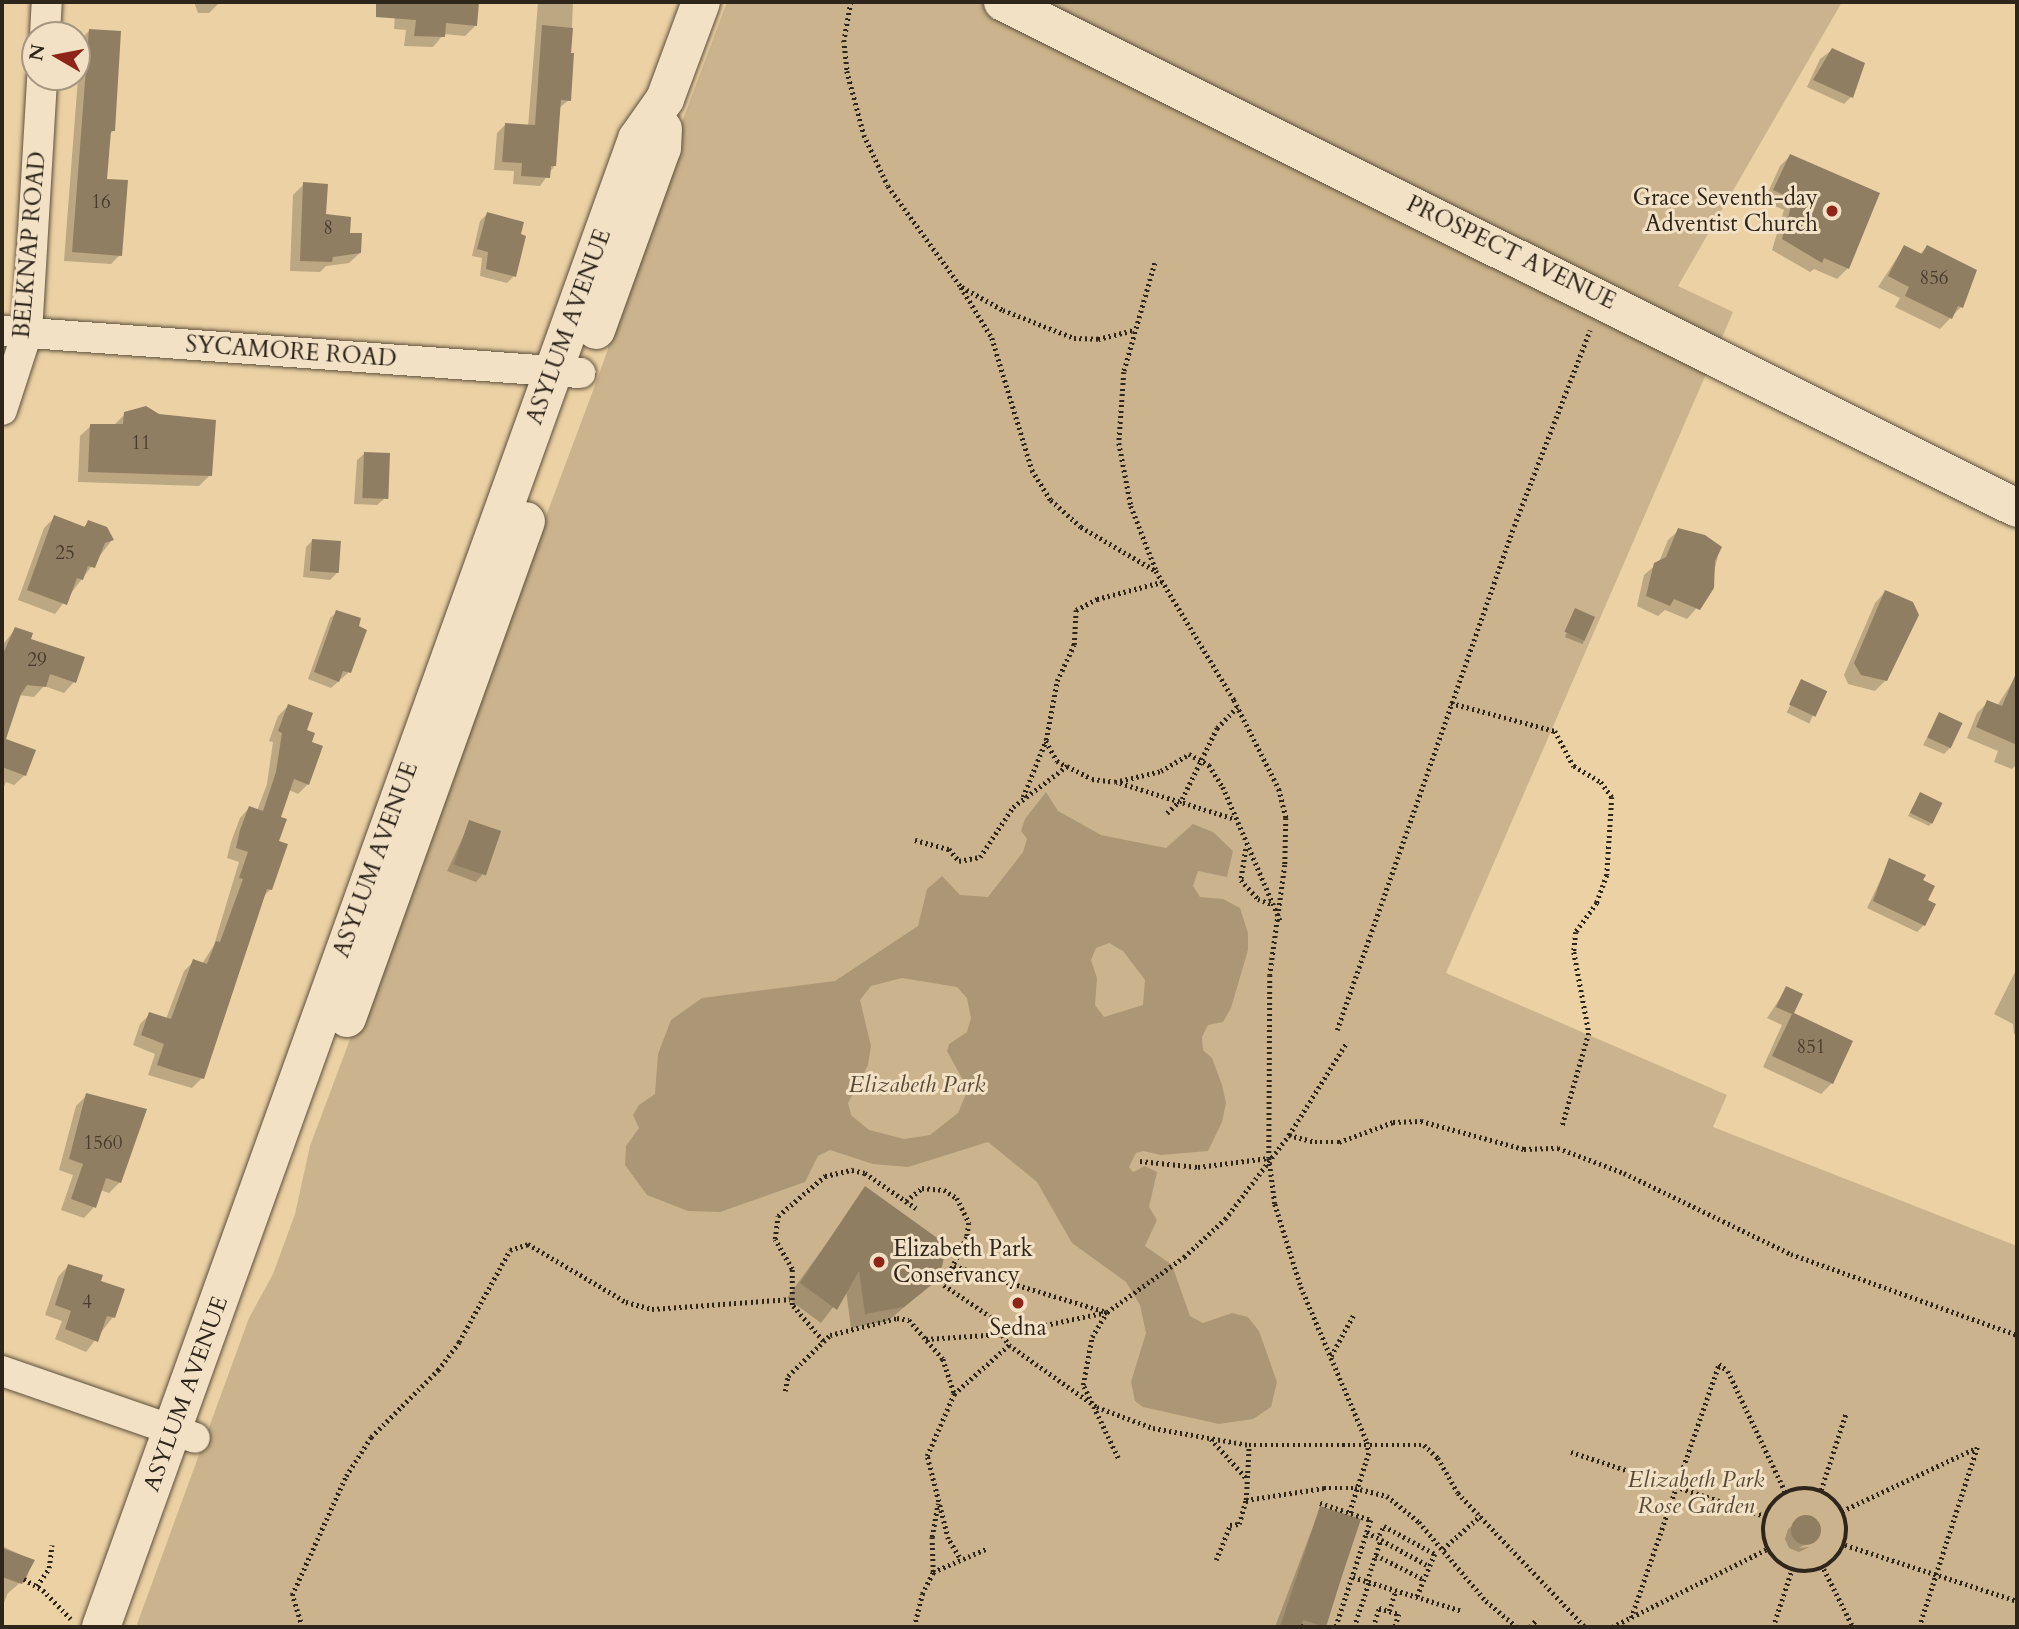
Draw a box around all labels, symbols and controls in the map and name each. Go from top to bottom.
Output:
north arrow [21,21,91,91]
text: N [23,42,52,63]
street label: BELKNAP ROAD [8,150,52,340]
place label: Grace Seventh-day Adventist Church [1633,184,1818,238]
street label: PROSPECT AVENUE [1402,190,1620,316]
house number: 16 [91,192,111,214]
marker: Grace Seventh-day Adventist Church [1824,203,1840,219]
house number: 8 [323,218,333,240]
street label: ASYLUM AVENUE [521,226,617,428]
house number: 856 [1919,268,1949,290]
street label: SYCAMORE ROAD [185,331,397,373]
house number: 11 [131,433,151,455]
house number: 25 [55,543,75,565]
house number: 29 [27,650,47,672]
street label: ASYLUM AVENUE [328,759,424,961]
house number: 851 [1796,1037,1826,1059]
park label: Elizabeth Park [849,1071,985,1099]
house number: 1560 [84,1133,122,1155]
place label: Elizabeth Park Conservancy [893,1235,1033,1289]
marker: Elizabeth Park Conservancy [871,1254,887,1270]
house number: 4 [82,1292,92,1314]
street label: ASYLUM AVENUE [138,1293,234,1495]
marker: Sedna [1010,1295,1026,1311]
place label: Sedna [989,1314,1047,1342]
park label: Elizabeth Park Rose Garden [1628,1466,1764,1520]

